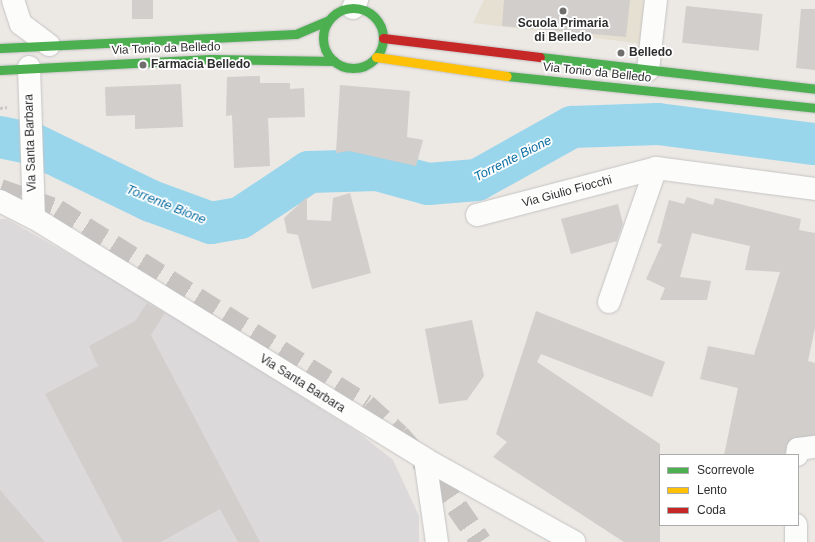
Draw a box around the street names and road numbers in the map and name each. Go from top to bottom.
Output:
street label: Via Tonio da Belledo [111,40,221,58]
street label: Via Tonio da Belledo [542,60,652,86]
street label: Via Santa Barbara [22,94,40,192]
street label: Via Giulio Fiocchi [520,173,614,211]
street label: Via Santa Barbara [257,352,347,416]

